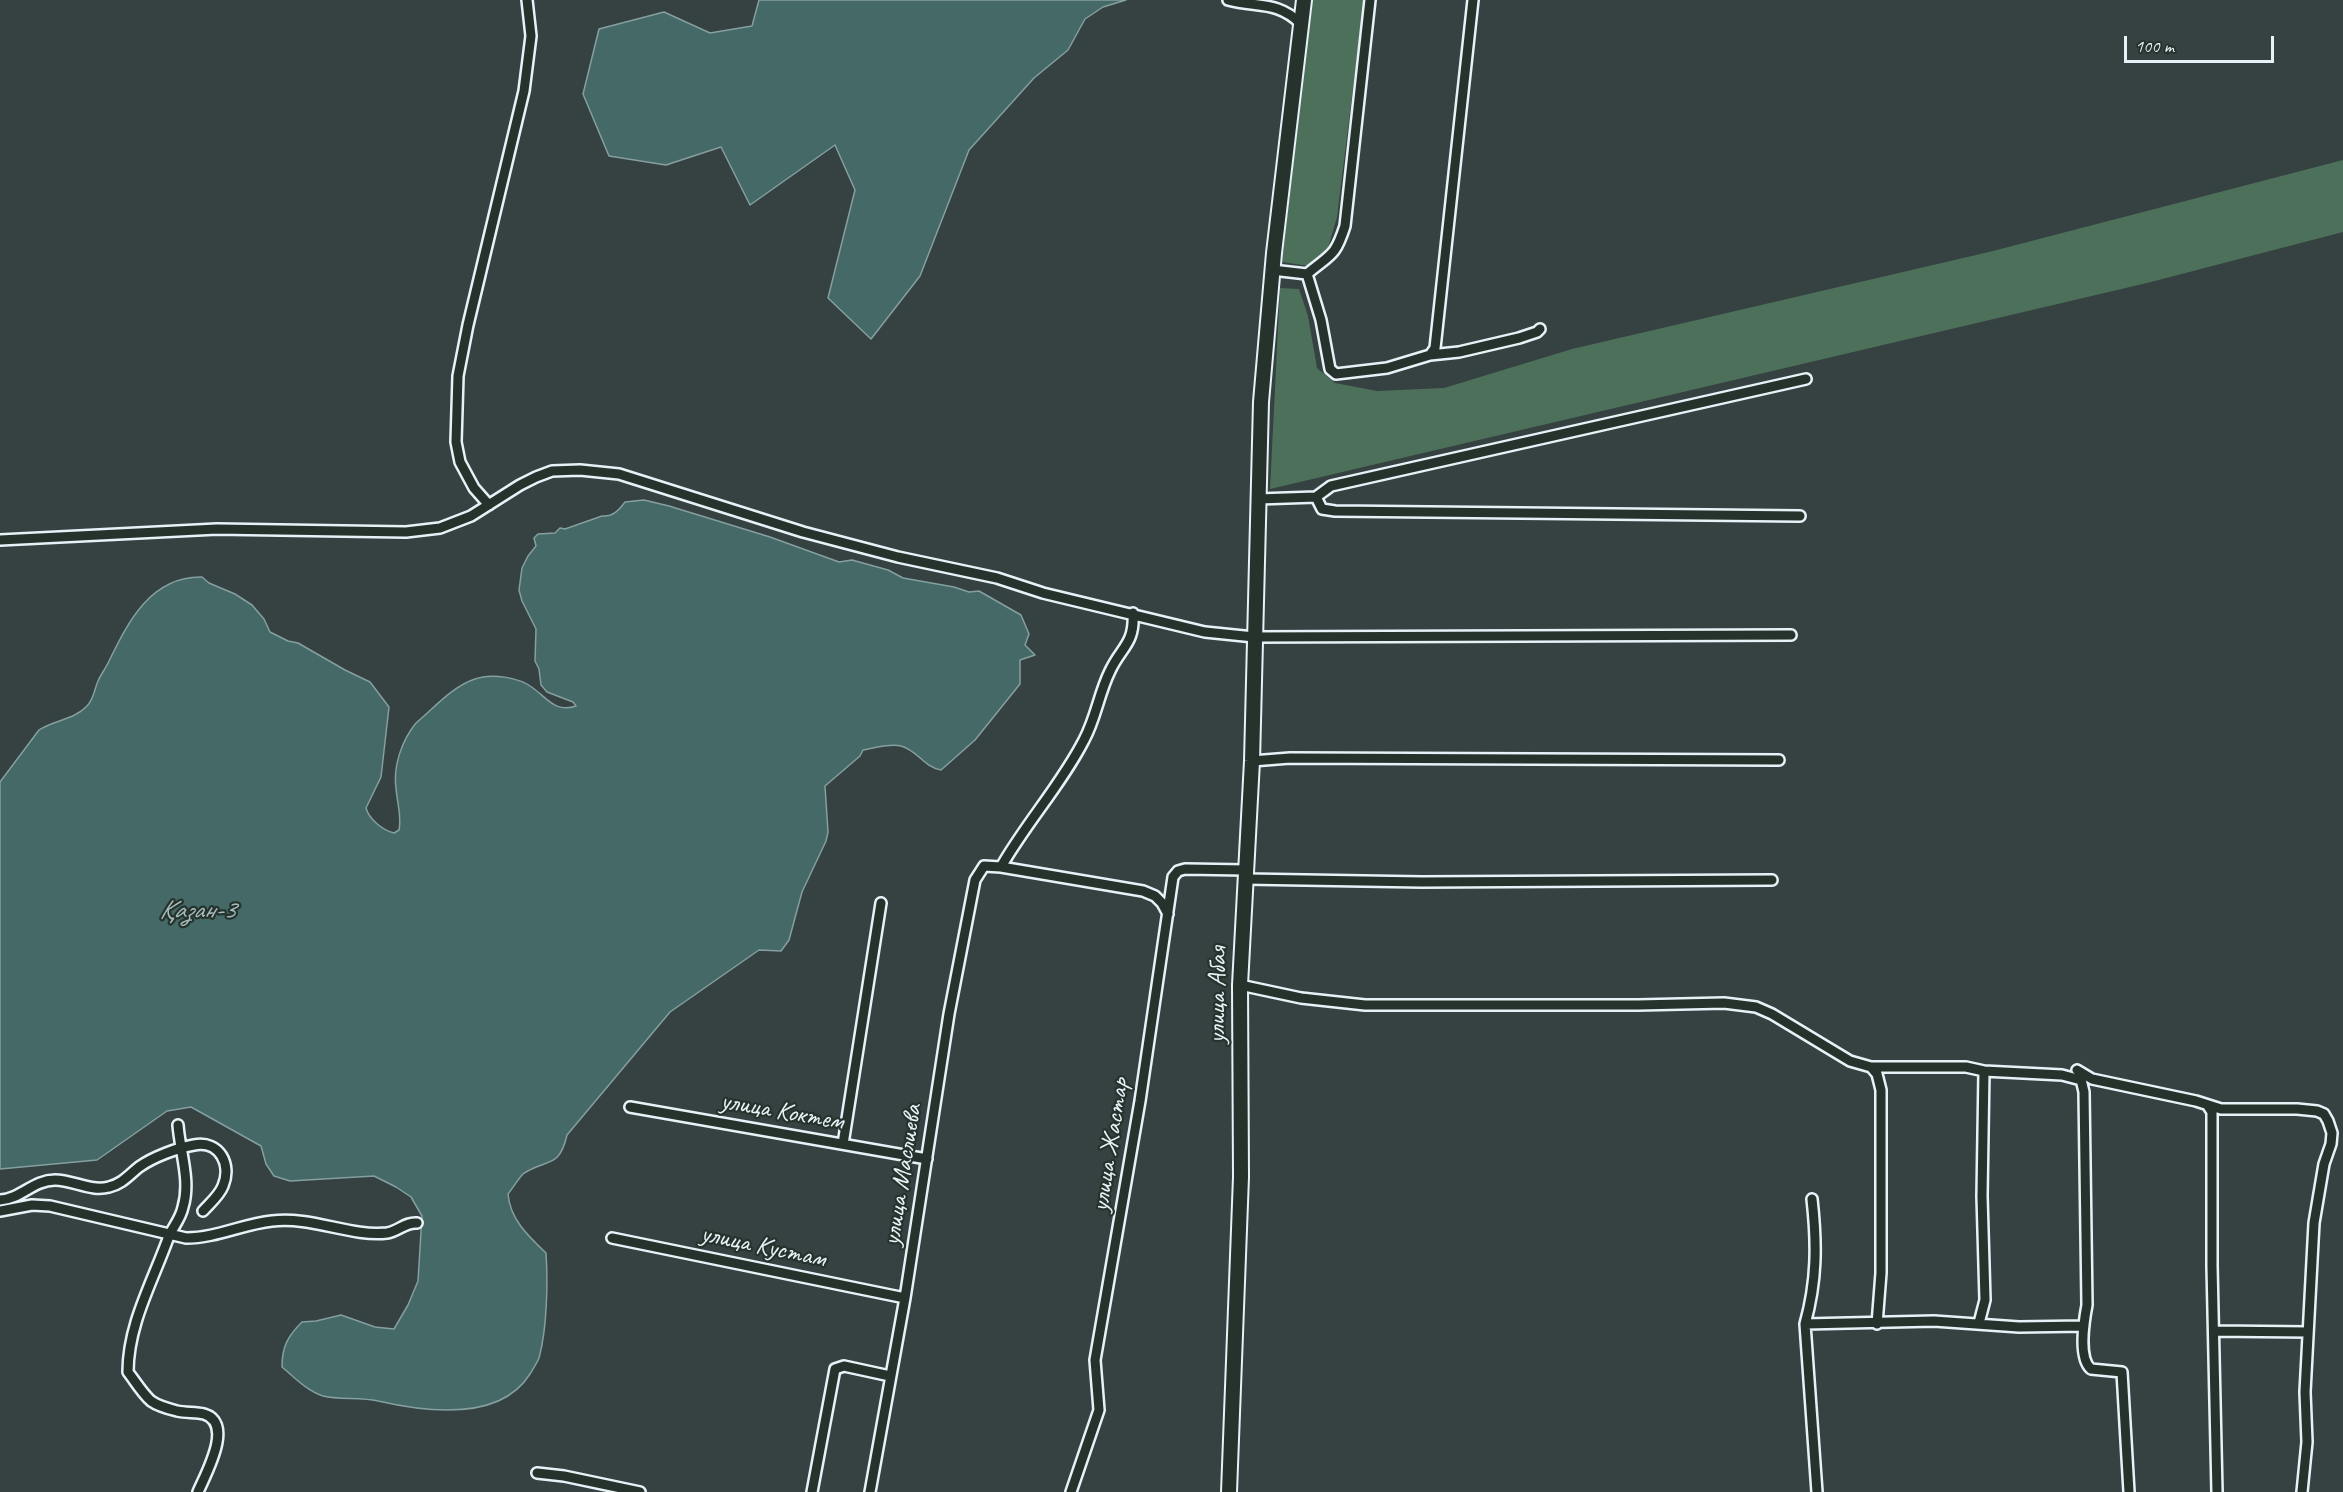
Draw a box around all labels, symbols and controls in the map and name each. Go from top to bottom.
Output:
scale bar [2127,24,2277,62]
text: 100 m [2135,35,2174,57]
water label: Қазан-3 [159,895,235,927]
street label: улица Абая [1202,946,1234,1044]
street label: улица Жастар [1085,1076,1137,1214]
street label: улица Коктем [718,1086,846,1138]
street label: улица Маслиева [876,1102,930,1248]
street label: улица Кустам [698,1219,828,1275]

